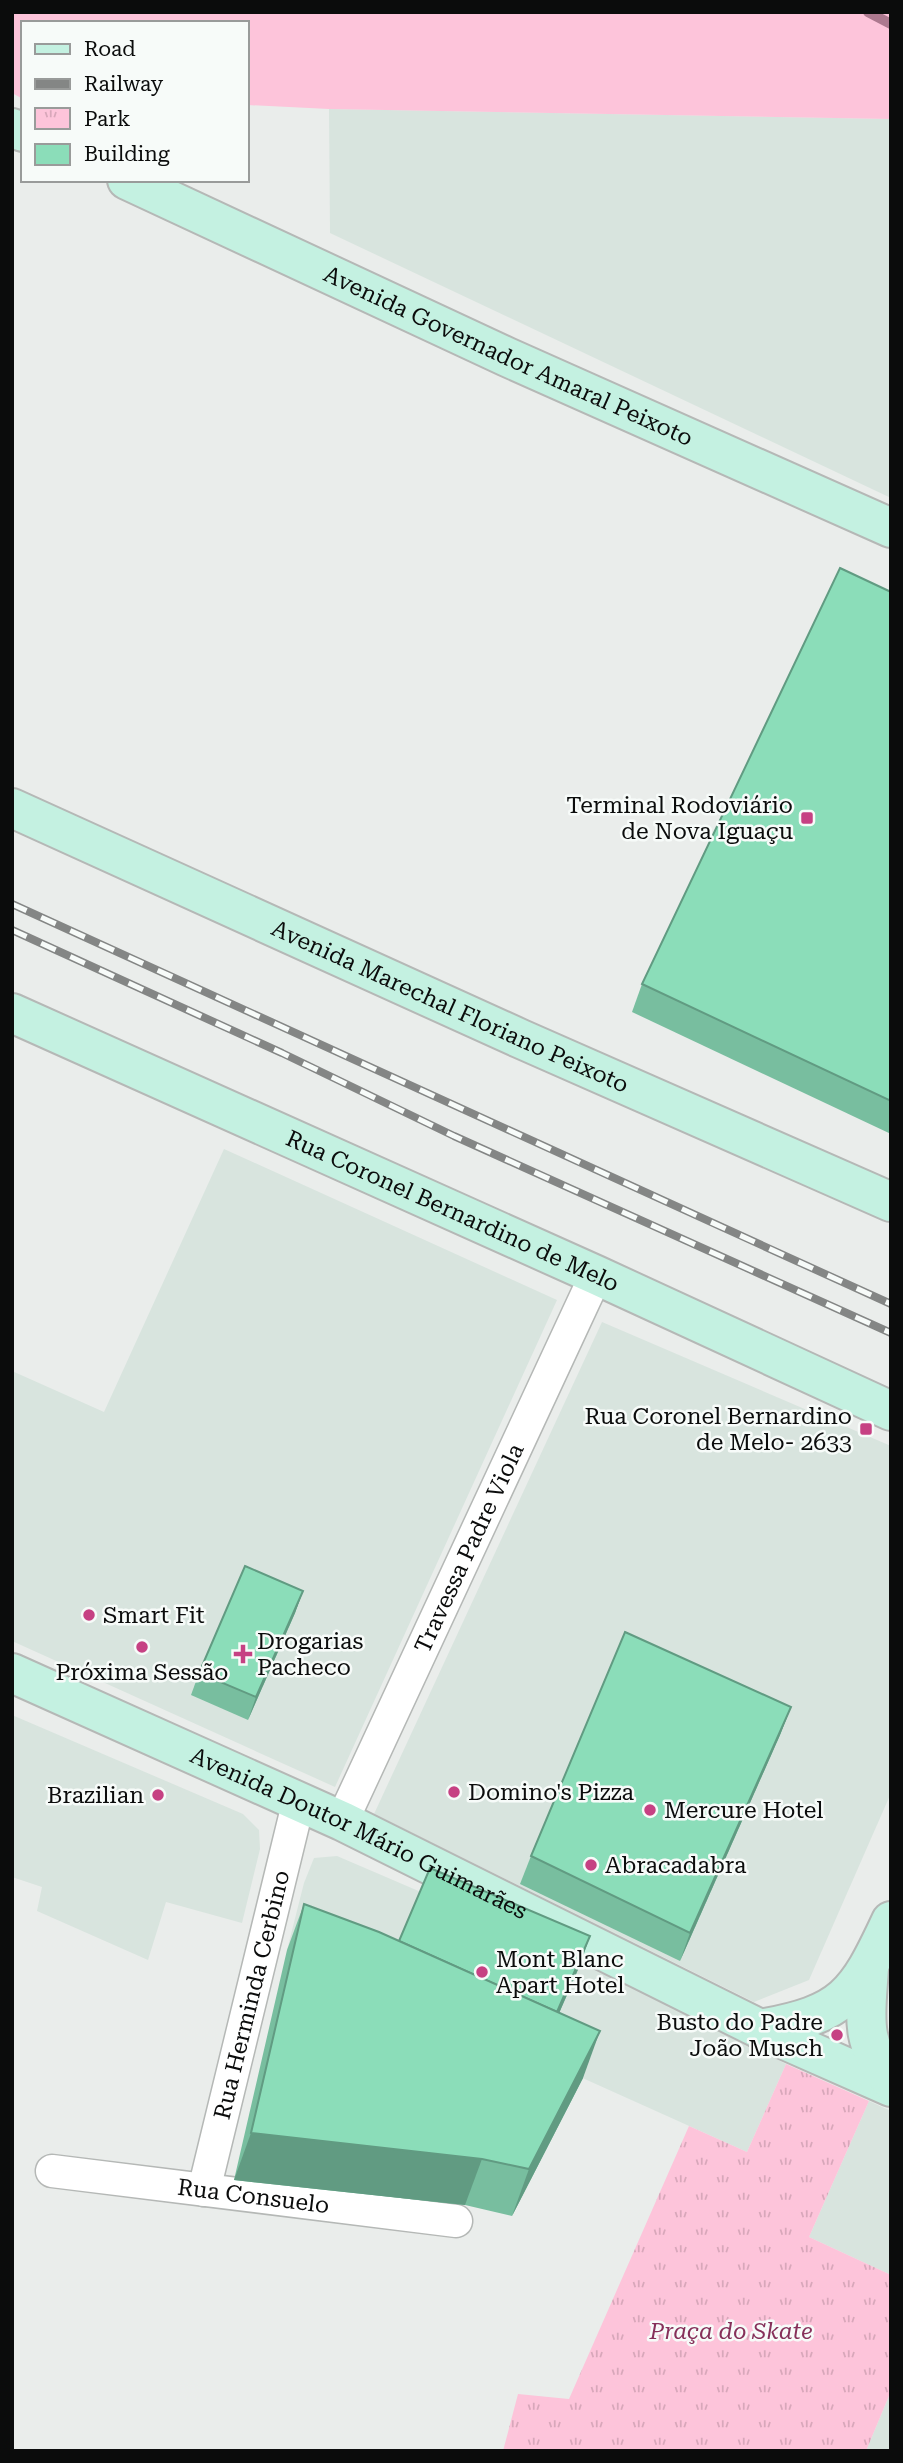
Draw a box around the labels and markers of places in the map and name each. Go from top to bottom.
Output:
place label: Terminal Rodoviário de Nova Iguaçu [566,792,793,845]
marker: Terminal Rodoviário de Nova Iguaçu [799,810,815,826]
place label: Rua Coronel Bernardino de Melo- 2633 [584,1403,852,1456]
marker: Rua Coronel Bernardino de Melo- 2633 [858,1421,874,1437]
place label: Smart Fit [103,1602,205,1629]
marker: Smart Fit [81,1607,97,1623]
place label: Drogarias Pacheco [257,1628,363,1681]
marker: Próxima Sessão [134,1639,150,1655]
marker: Drogarias Pacheco [235,1646,251,1662]
place label: Próxima Sessão [56,1659,228,1686]
place label: Domino's Pizza [468,1779,634,1806]
place label: Brazilian [47,1782,144,1809]
marker: Domino's Pizza [446,1784,462,1800]
marker: Brazilian [150,1787,166,1803]
place label: Mercure Hotel [664,1797,823,1824]
marker: Mercure Hotel [642,1802,658,1818]
place label: Abracadabra [605,1852,747,1879]
marker: Abracadabra [583,1857,599,1873]
place label: Mont Blanc Apart Hotel [496,1946,624,1999]
marker: Mont Blanc Apart Hotel [474,1964,490,1980]
place label: Busto do Padre João Musch [657,2009,823,2062]
marker: Busto do Padre João Musch [829,2027,845,2043]

